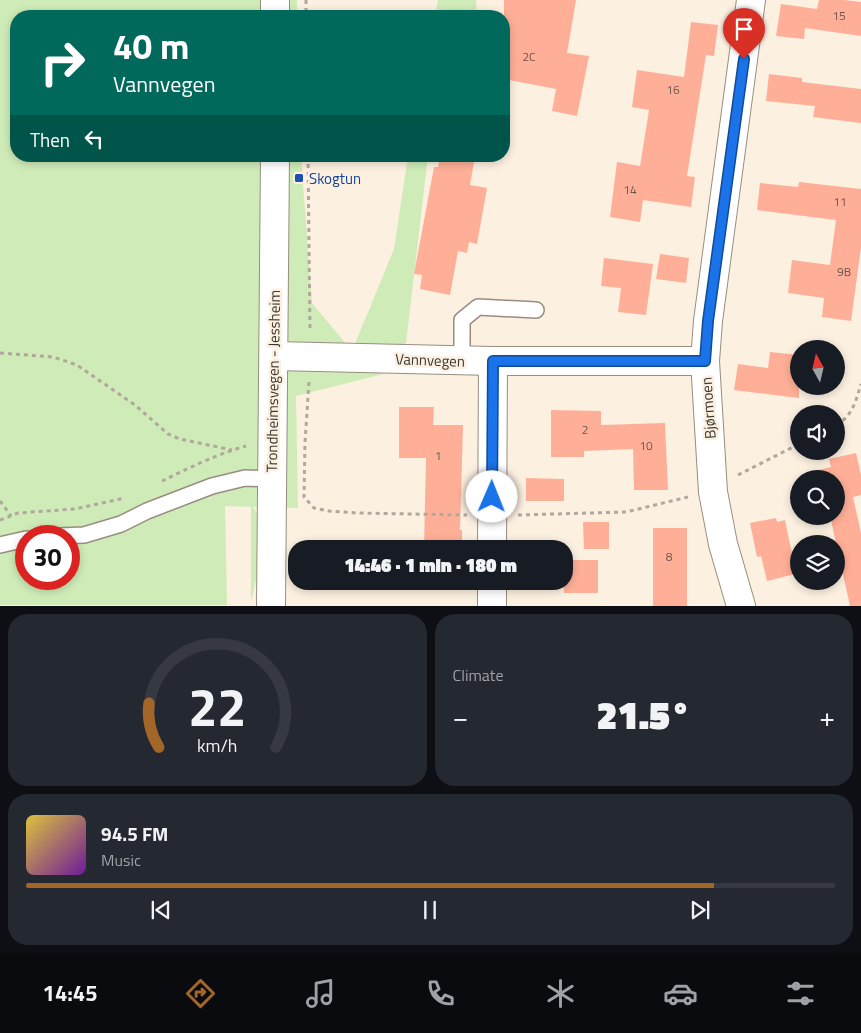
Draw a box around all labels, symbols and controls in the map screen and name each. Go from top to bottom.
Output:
house number: 15 [832,6,846,25]
pin [723,8,765,59]
icon: arrive [730,15,758,43]
text: 40 m [113,19,189,73]
icon: right [30,30,95,95]
house number: 2C [522,47,536,66]
text: Vannvegen [113,67,215,101]
house number: 16 [666,80,680,99]
text: Then [30,125,70,154]
icon: left [80,125,108,153]
place label: Skogtun [309,167,361,190]
marker: Skogtun [293,172,305,184]
house number: 14 [623,180,637,199]
house number: 11 [833,192,847,211]
house number: 9B [837,262,851,281]
street label: Trondheimsvegen - Jessheim [260,290,286,472]
north arrow [790,340,845,395]
map controls [790,340,845,590]
street label: Vannvegen [395,347,465,373]
street label: Bjørmoen [694,376,722,440]
button: sound [790,405,845,460]
house number: 2 [582,420,588,439]
house number: 10 [639,436,653,455]
house number: 1 [435,446,441,465]
position arrow [465,470,517,522]
button: search [790,470,845,525]
speed limit sign: 30 [15,525,80,590]
button: layers [790,535,845,590]
house number: 8 [666,547,673,566]
text: 14:46 · 1 min · 180 m [344,550,517,579]
text: Climate [453,663,504,687]
text: 22 [188,667,246,746]
text: 21.5° [597,686,691,744]
text: − [453,695,468,738]
text: + [819,695,835,738]
text: km/h [197,732,237,759]
text: 94.5 FM [101,819,168,848]
text: Music [101,848,141,872]
icon: previous [147,896,175,924]
icon: pause [416,896,444,924]
icon: next [686,896,714,924]
text: 14:45 [43,976,97,1010]
icon: directions [183,976,218,1011]
icon: music [303,976,338,1011]
icon: phone [423,976,458,1011]
icon: climate [543,976,578,1011]
icon: car [663,976,698,1011]
icon: filters [783,976,818,1011]

